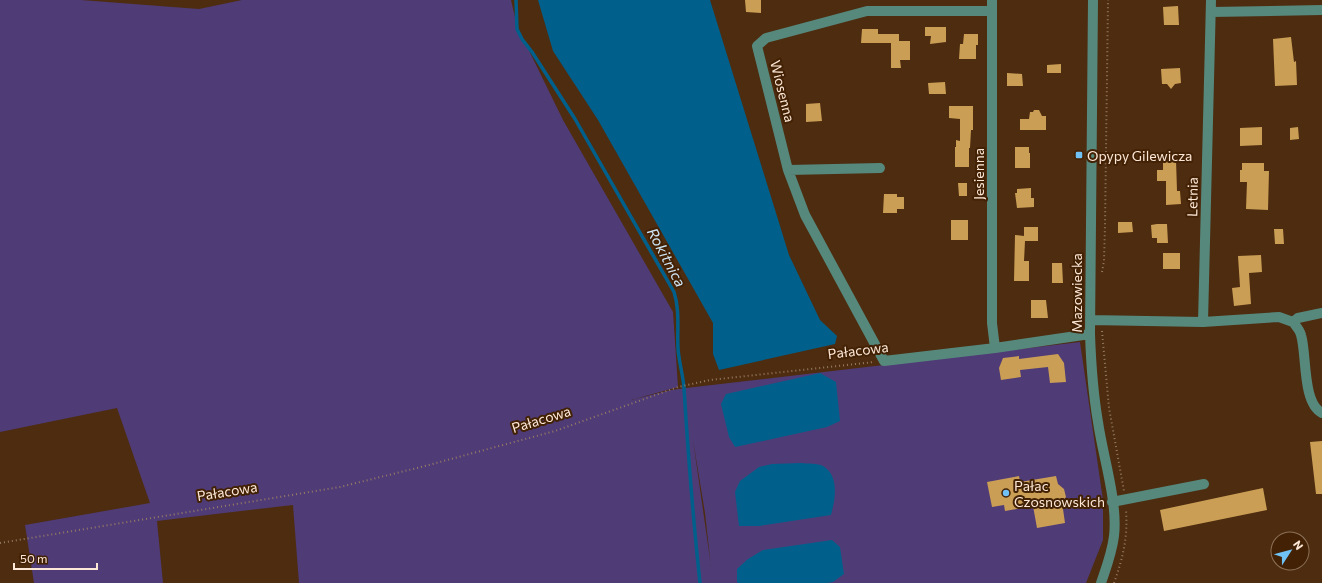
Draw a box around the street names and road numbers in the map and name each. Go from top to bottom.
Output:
street label: Wiosenna [767,58,799,124]
street label: Jesienna [970,148,987,200]
street label: Letnia [1183,177,1201,217]
street label: Mazowiecka [1068,253,1085,333]
street label: Pałacowa [827,338,889,362]
street label: Pałacowa [509,402,573,436]
street label: Pałacowa [195,478,259,504]

